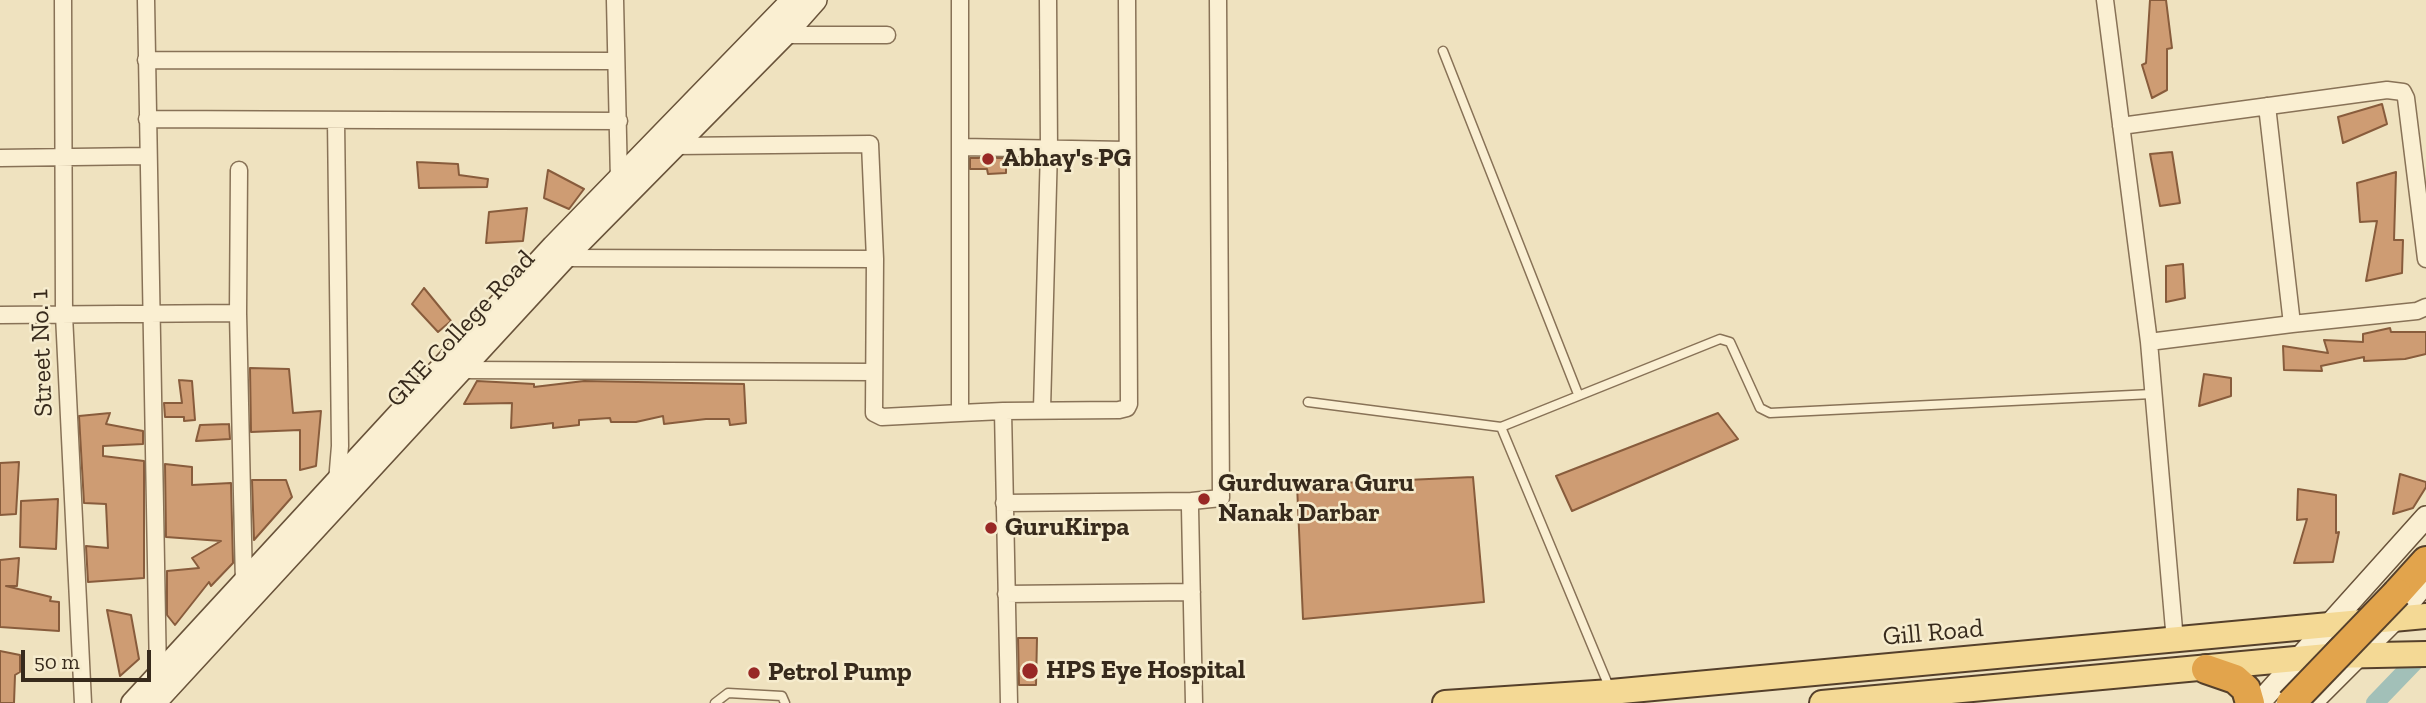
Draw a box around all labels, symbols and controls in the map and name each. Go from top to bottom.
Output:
place label: Abhay's PG [1002,143,1131,175]
marker: Abhay's PG [980,151,996,167]
street label: GNE College Road [380,244,542,414]
street label: Street No. 1 [24,289,60,417]
place label: Gurduwara Guru Nanak Darbar [1218,468,1414,530]
marker: Gurduwara Guru Nanak Darbar [1196,491,1212,507]
place label: GuruKirpa [1005,512,1129,544]
marker: GuruKirpa [983,520,999,536]
street label: Gill Road [1881,613,1985,653]
scale bar [24,636,154,680]
text: 50 m [34,649,80,674]
place label: HPS Eye Hospital [1046,655,1245,687]
place label: Petrol Pump [768,657,912,689]
marker: HPS Eye Hospital [1020,661,1040,681]
marker: Petrol Pump [746,665,762,681]

